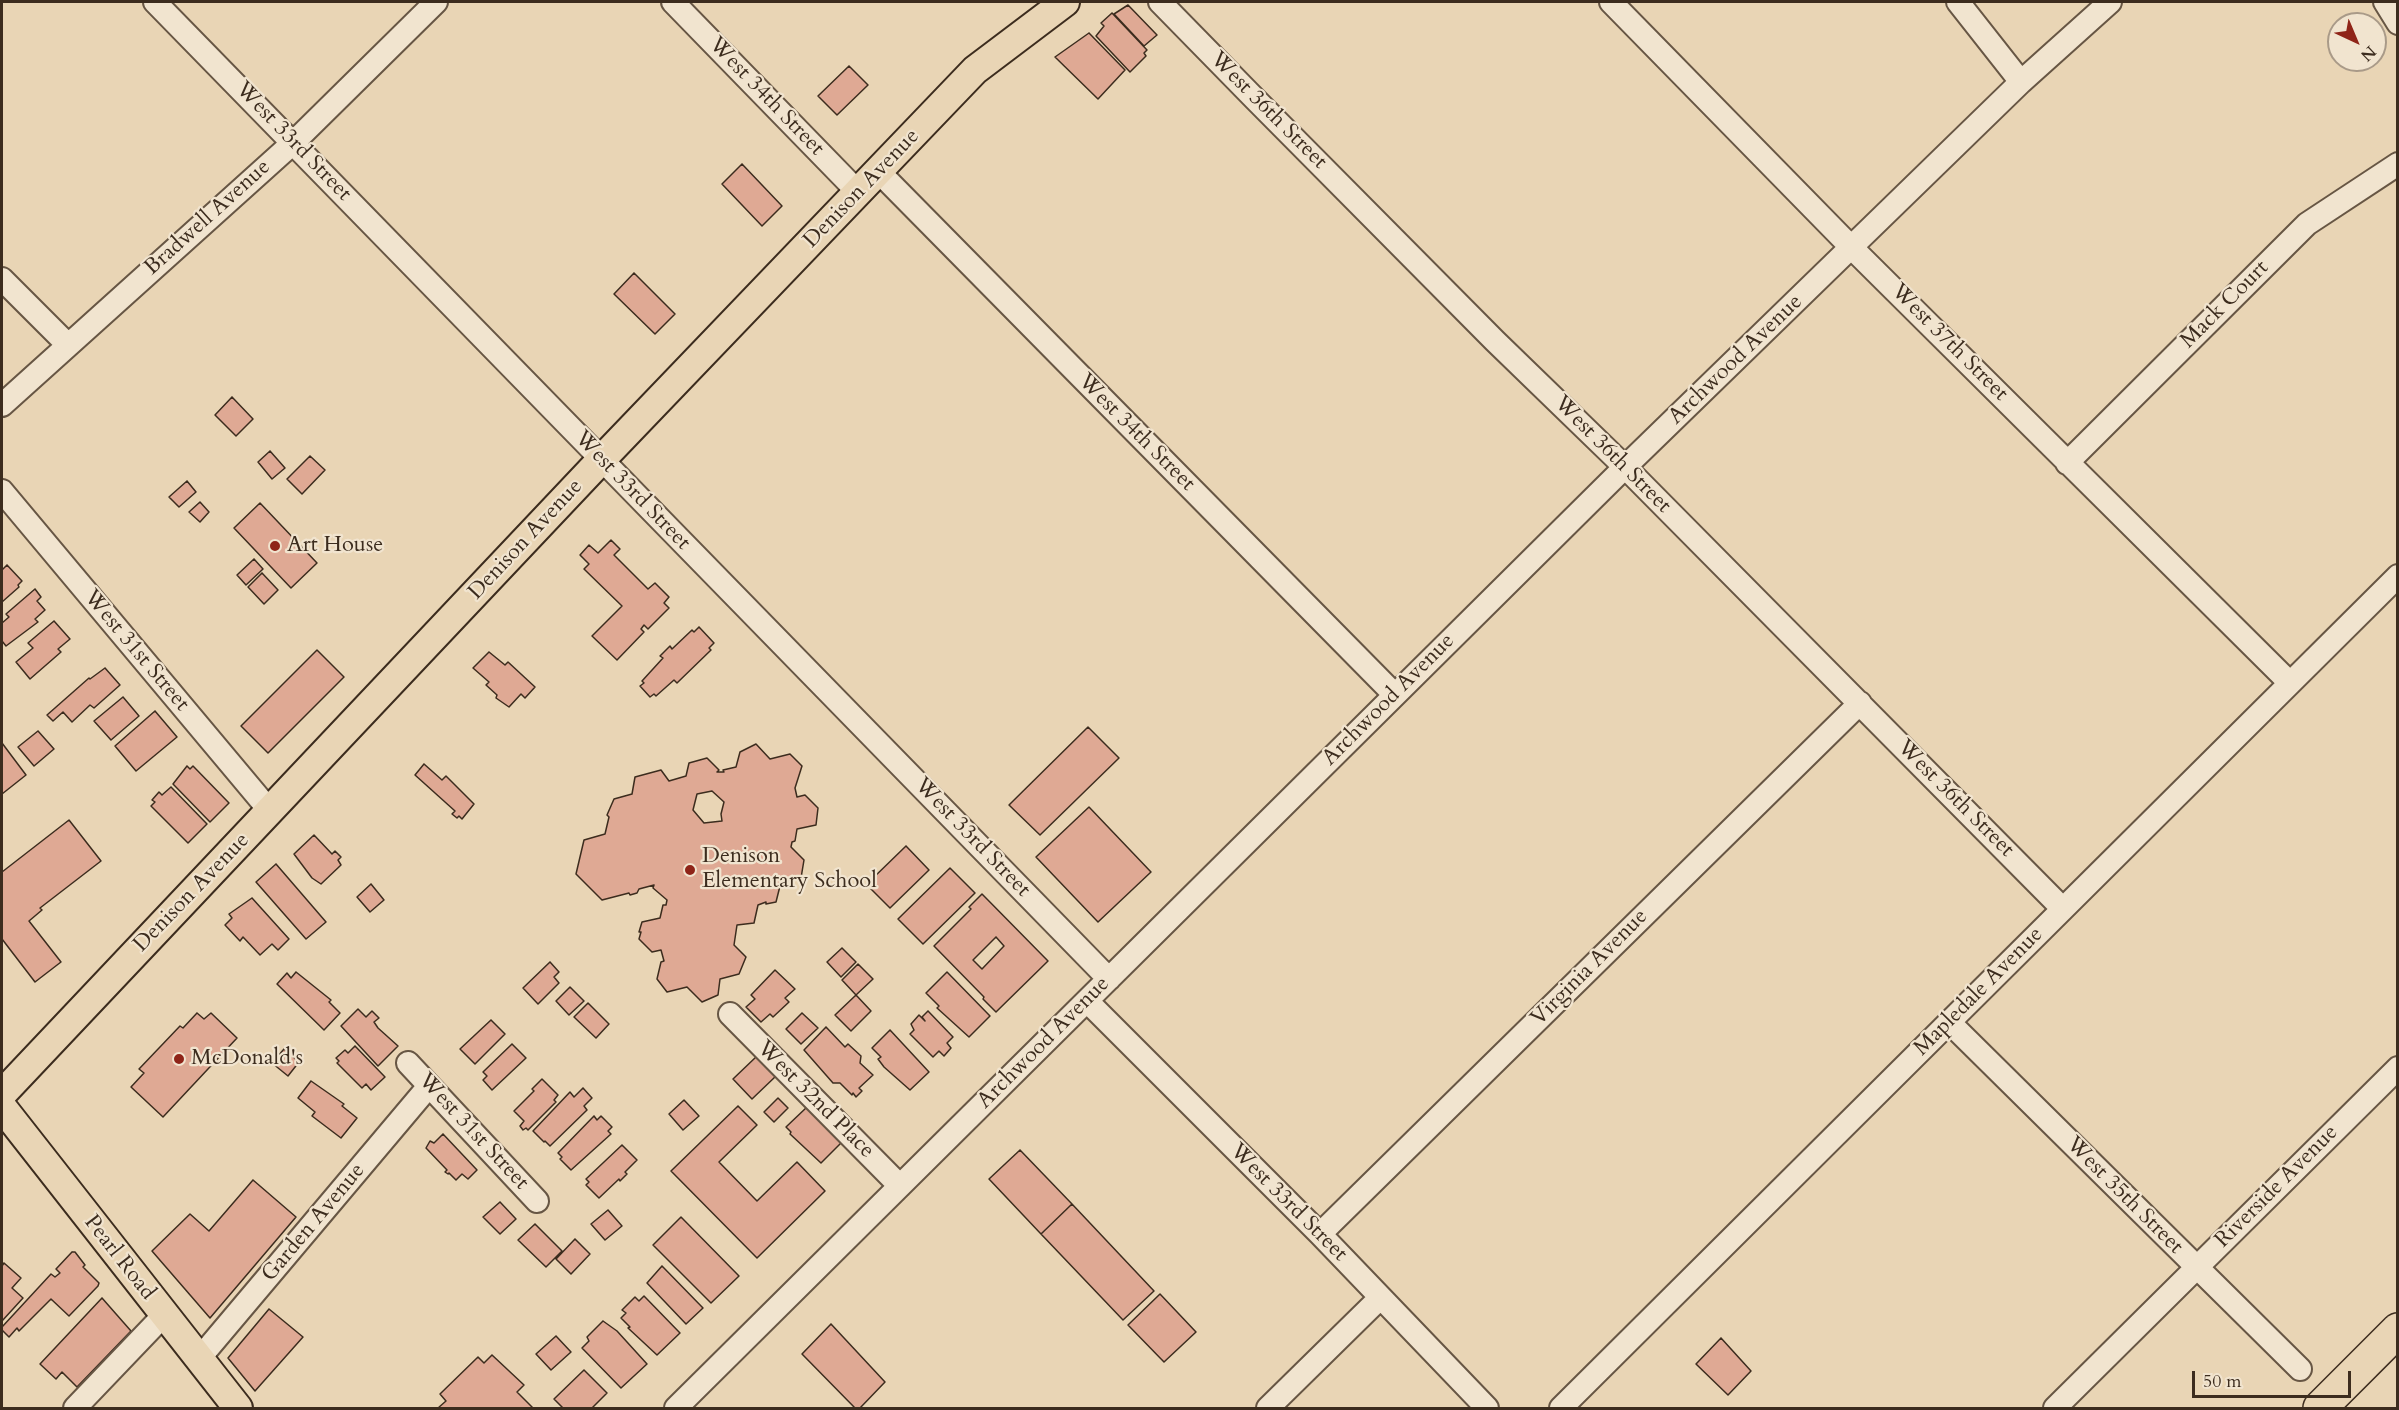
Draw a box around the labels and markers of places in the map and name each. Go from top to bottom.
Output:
place label: Art House [287,533,383,559]
marker: Art House [268,539,282,553]
place label: Denison Elementary School [702,844,877,896]
marker: Denison Elementary School [683,863,697,877]
place label: McDonald's [191,1046,303,1072]
marker: McDonald's [172,1052,186,1066]

